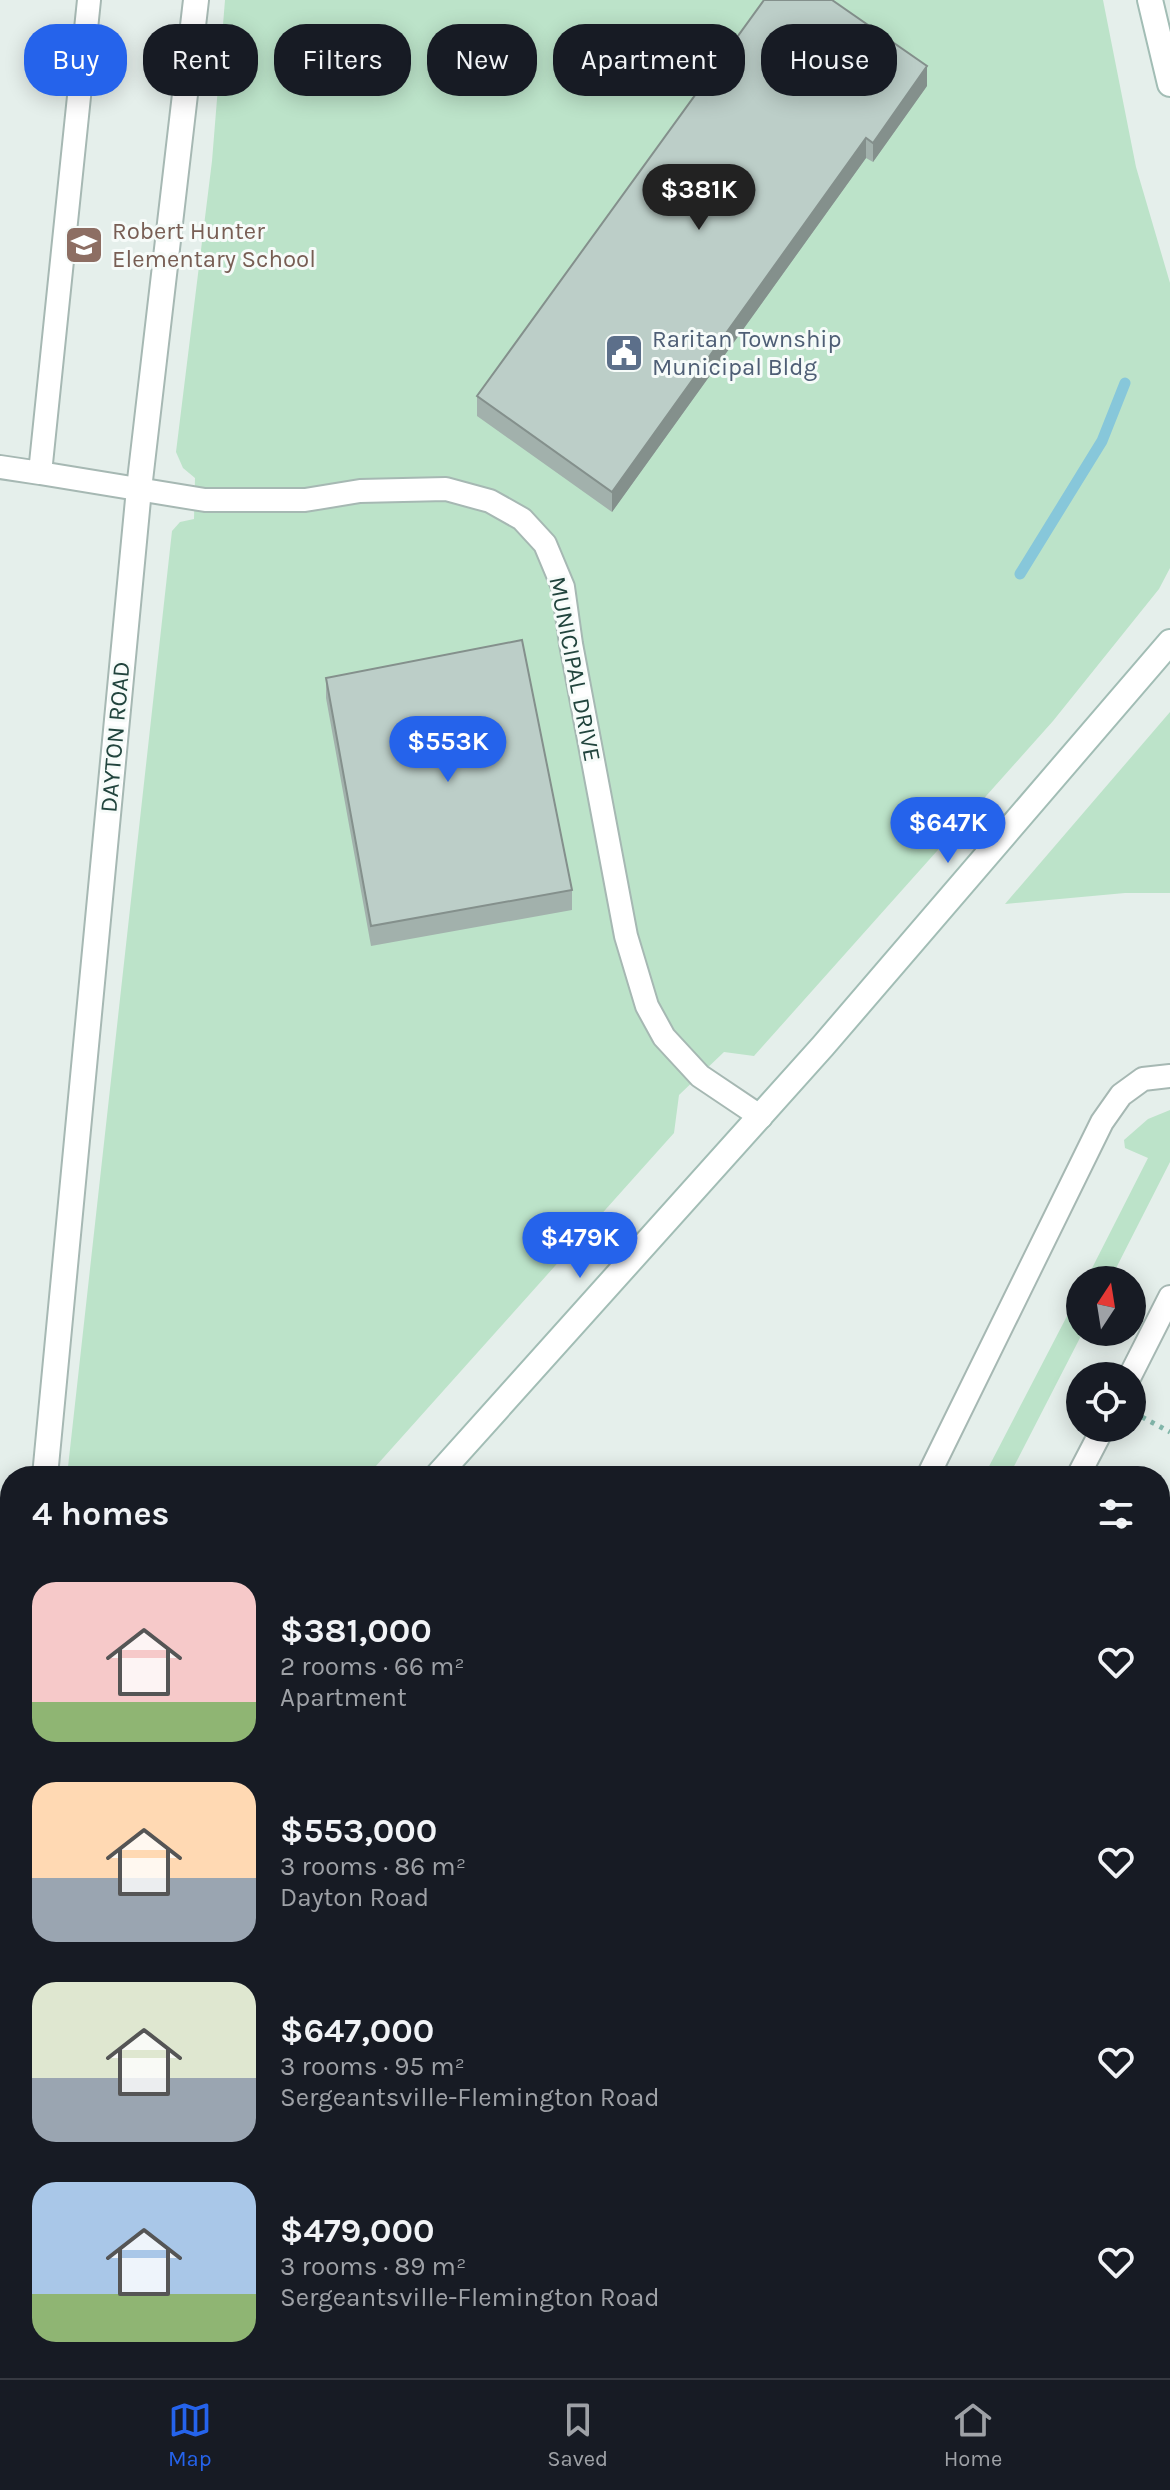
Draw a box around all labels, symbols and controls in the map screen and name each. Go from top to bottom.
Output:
chip: Buy [24,24,127,96]
chip: Rent [143,24,258,96]
chip: Filters [274,24,411,96]
chip: New [427,24,537,96]
chip: Apartment [553,24,745,96]
chip: House [761,24,897,96]
pin: $381K [643,164,755,232]
text: $381K [660,174,738,205]
place label: Robert Hunter Elementary School [112,217,316,273]
school or university icon: Robert Hunter Elementary School [63,224,105,266]
place label: Raritan Township Municipal Bldg [652,325,842,381]
public building icon: Raritan Township Municipal Bldg [603,332,645,374]
street label: MUNICIPAL DRIVE [543,574,607,764]
street label: DAYTON ROAD [94,660,136,814]
pin: $553K [392,716,504,784]
text: $553K [407,726,489,757]
pin: $647K [892,797,1004,865]
text: $647K [908,807,988,838]
pin: $479K [524,1212,636,1280]
text: $479K [540,1222,620,1253]
north arrow [1066,1266,1146,1346]
map controls [1066,1266,1146,1442]
button: locate [1066,1362,1146,1442]
icon: filters [1094,1492,1138,1536]
text: 4 homes [32,1494,169,1534]
text: $381,000 [280,1611,432,1651]
icon: home [96,1614,192,1710]
icon: heart [1094,1640,1138,1684]
text: 2 rooms · 66 m² [280,1651,465,1682]
text: Apartment [280,1682,407,1713]
text: $553,000 [280,1811,437,1851]
icon: home [96,1814,192,1910]
icon: heart [1094,1840,1138,1884]
text: 3 rooms · 86 m² [280,1851,466,1882]
text: Dayton Road [280,1882,429,1913]
text: $647,000 [280,2011,434,2051]
icon: home [96,2014,192,2110]
icon: heart [1094,2040,1138,2084]
text: 3 rooms · 95 m² [280,2051,465,2082]
text: Sergeantsville-Flemington Road [280,2082,660,2113]
text: $479,000 [280,2211,434,2251]
icon: home [96,2214,192,2310]
icon: heart [1094,2240,1138,2284]
text: 3 rooms · 89 m² [280,2251,466,2282]
text: Sergeantsville-Flemington Road [280,2282,660,2313]
tab: Map [168,2398,212,2472]
tab: Saved [547,2398,608,2472]
tab: Home [944,2398,1002,2472]

